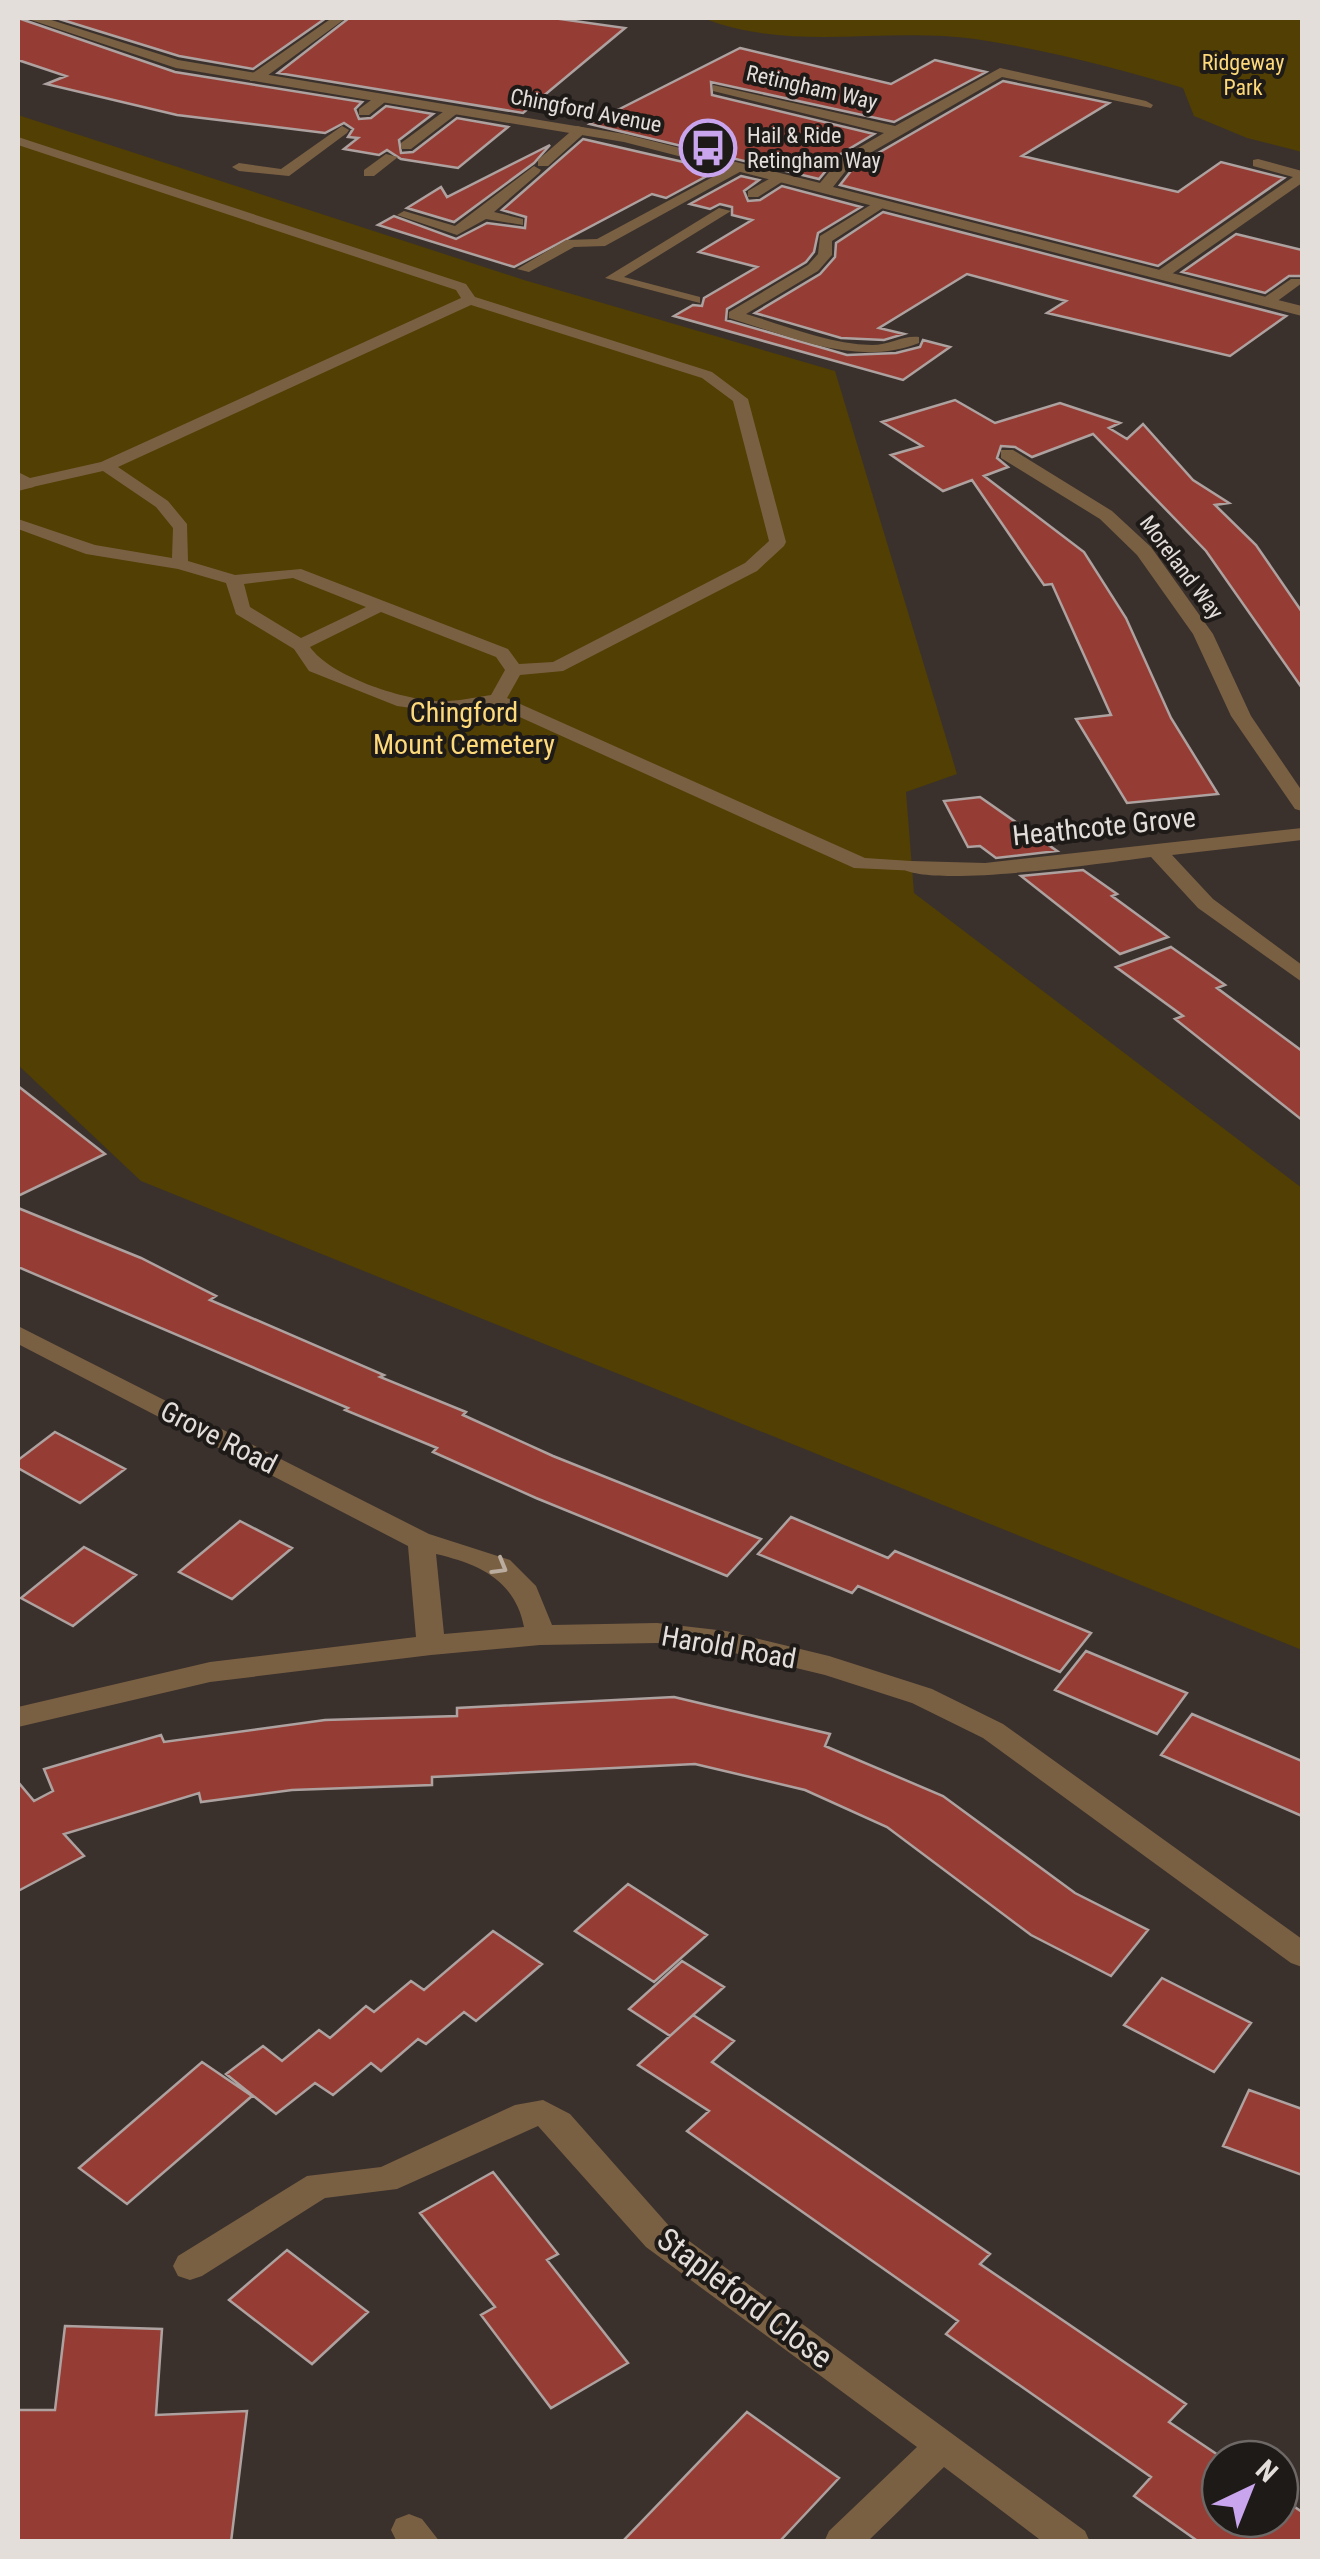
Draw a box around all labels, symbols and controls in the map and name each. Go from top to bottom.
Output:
park label: Ridgeway Park [1202,50,1284,100]
street label: Retingham Way [744,60,880,115]
street label: Chingford Avenue [508,84,664,137]
bus stop icon: Hail & Ride Retingham Way [678,118,738,178]
place label: Hail & Ride Retingham Way [747,123,881,173]
street label: Moreland Way [1135,511,1228,624]
park label: Chingford Mount Cemetery [373,696,555,761]
street label: Heathcote Grove [1011,800,1197,853]
street label: Grove Road [155,1394,282,1481]
one-way arrow [489,1555,507,1575]
street label: Harold Road [659,1619,799,1676]
street label: Stapleford Close [650,2220,840,2376]
north arrow [1200,2439,1300,2539]
text: N [1249,2453,1284,2489]

